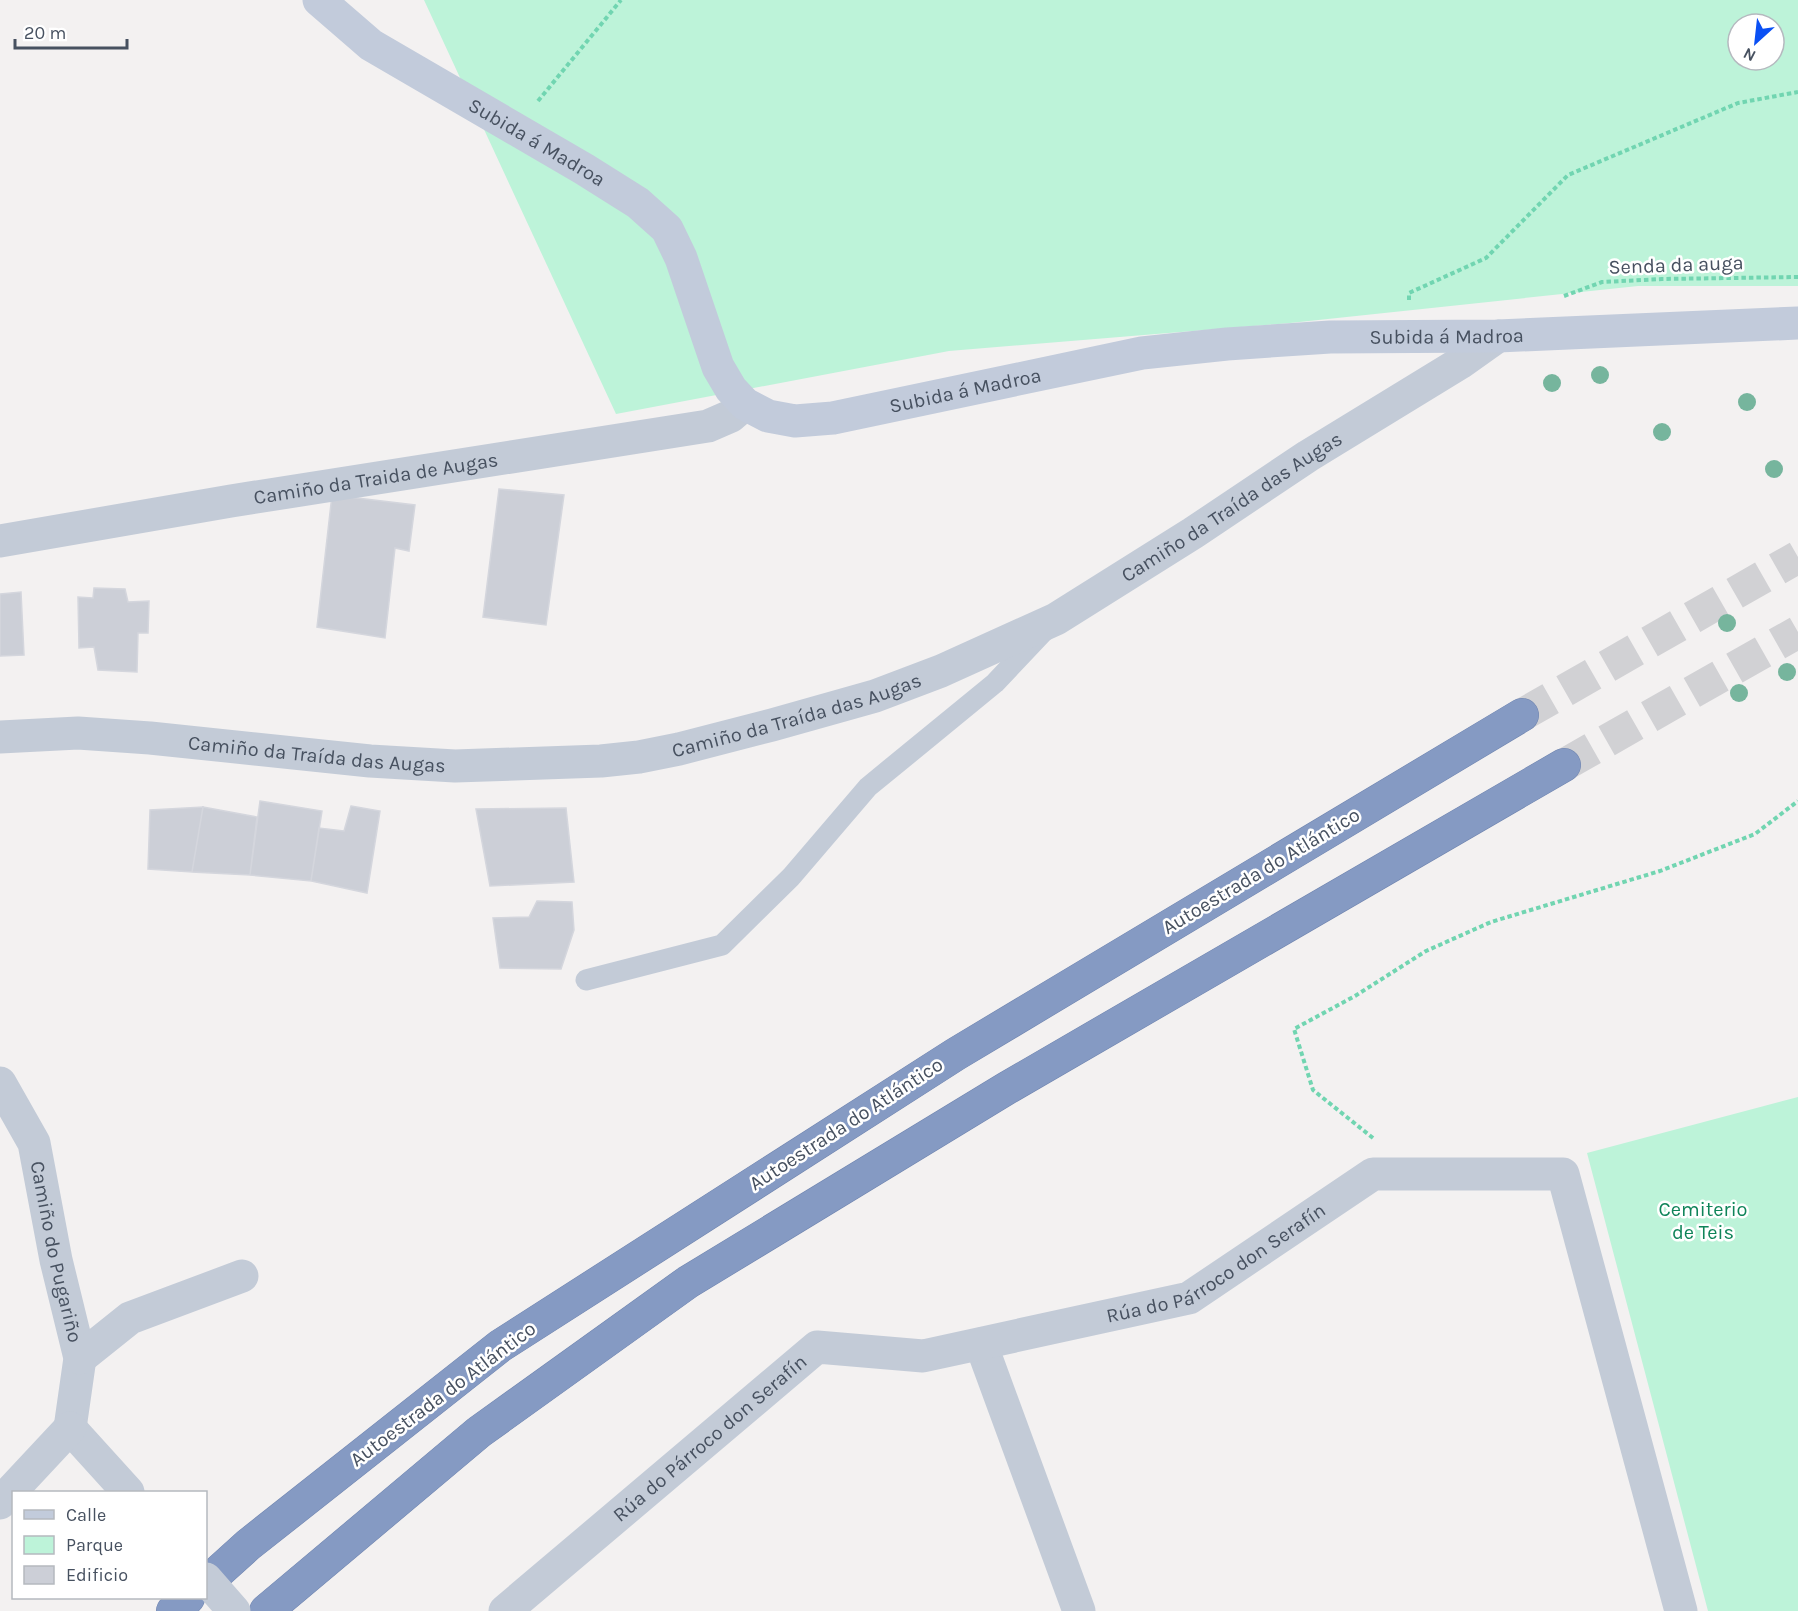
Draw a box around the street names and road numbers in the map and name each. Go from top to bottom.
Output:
street label: Subida á Madroa [465,93,610,191]
street label: Senda da auga [1608,251,1744,279]
street label: Subida á Madroa [1369,323,1524,348]
street label: Subida á Madroa [887,363,1043,417]
street label: Camiño da Traída das Augas [1117,427,1346,587]
street label: Camiño da Traida de Augas [252,448,500,509]
street label: Camiño da Traída das Augas [670,668,924,762]
street label: Camiño da Traída das Augas [187,731,446,777]
street label: Autoestrada do Atlántico [1158,803,1364,939]
street label: Autoestrada do Atlántico [745,1053,947,1195]
street label: Camiño do Pugariño [26,1159,87,1345]
street label: Rúa do Párroco don Serafín [1104,1198,1330,1327]
street label: Autoestrada do Atlántico [346,1317,540,1471]
street label: Rúa do Párroco don Serafín [608,1350,811,1526]

